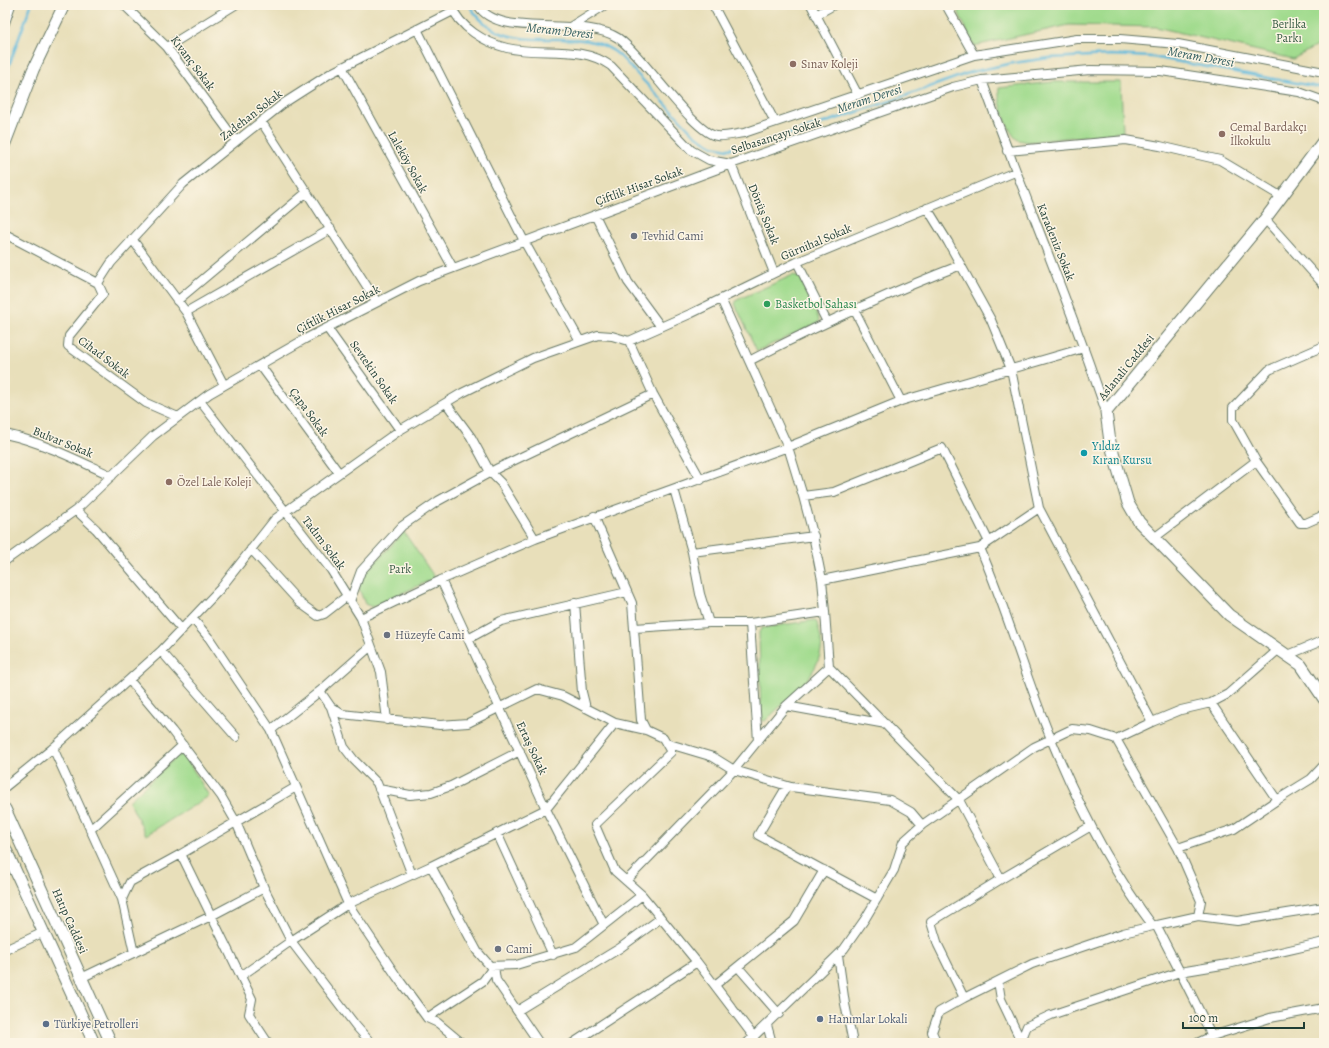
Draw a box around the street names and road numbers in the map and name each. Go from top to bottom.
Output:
street label: Kıvanç Sokak [167,32,219,94]
street label: Zadehan Sokak [217,86,285,144]
street label: Selbasançayı Sokak [729,114,823,158]
street label: Laleköy Sokak [384,128,432,196]
street label: Çiftlik Hisar Sokak [593,163,685,209]
street label: Dönüş Sokak [745,181,783,247]
street label: Karadeniz Sokak [1033,201,1079,283]
street label: Gürnihal Sokak [778,220,854,264]
street label: Çiftlik Hisar Sokak [293,281,383,337]
street label: Aslanali Caddesi [1094,331,1158,404]
street label: Cihad Sokak [75,332,133,382]
street label: Sevtekin Sokak [346,337,402,407]
street label: Çapa Sokak [286,384,332,440]
street label: Bulvar Sokak [30,423,96,461]
street label: Tadım Sokak [299,513,349,573]
street label: Ertaş Sokak [513,719,551,777]
street label: Hatıp Caddesi [48,886,92,956]

